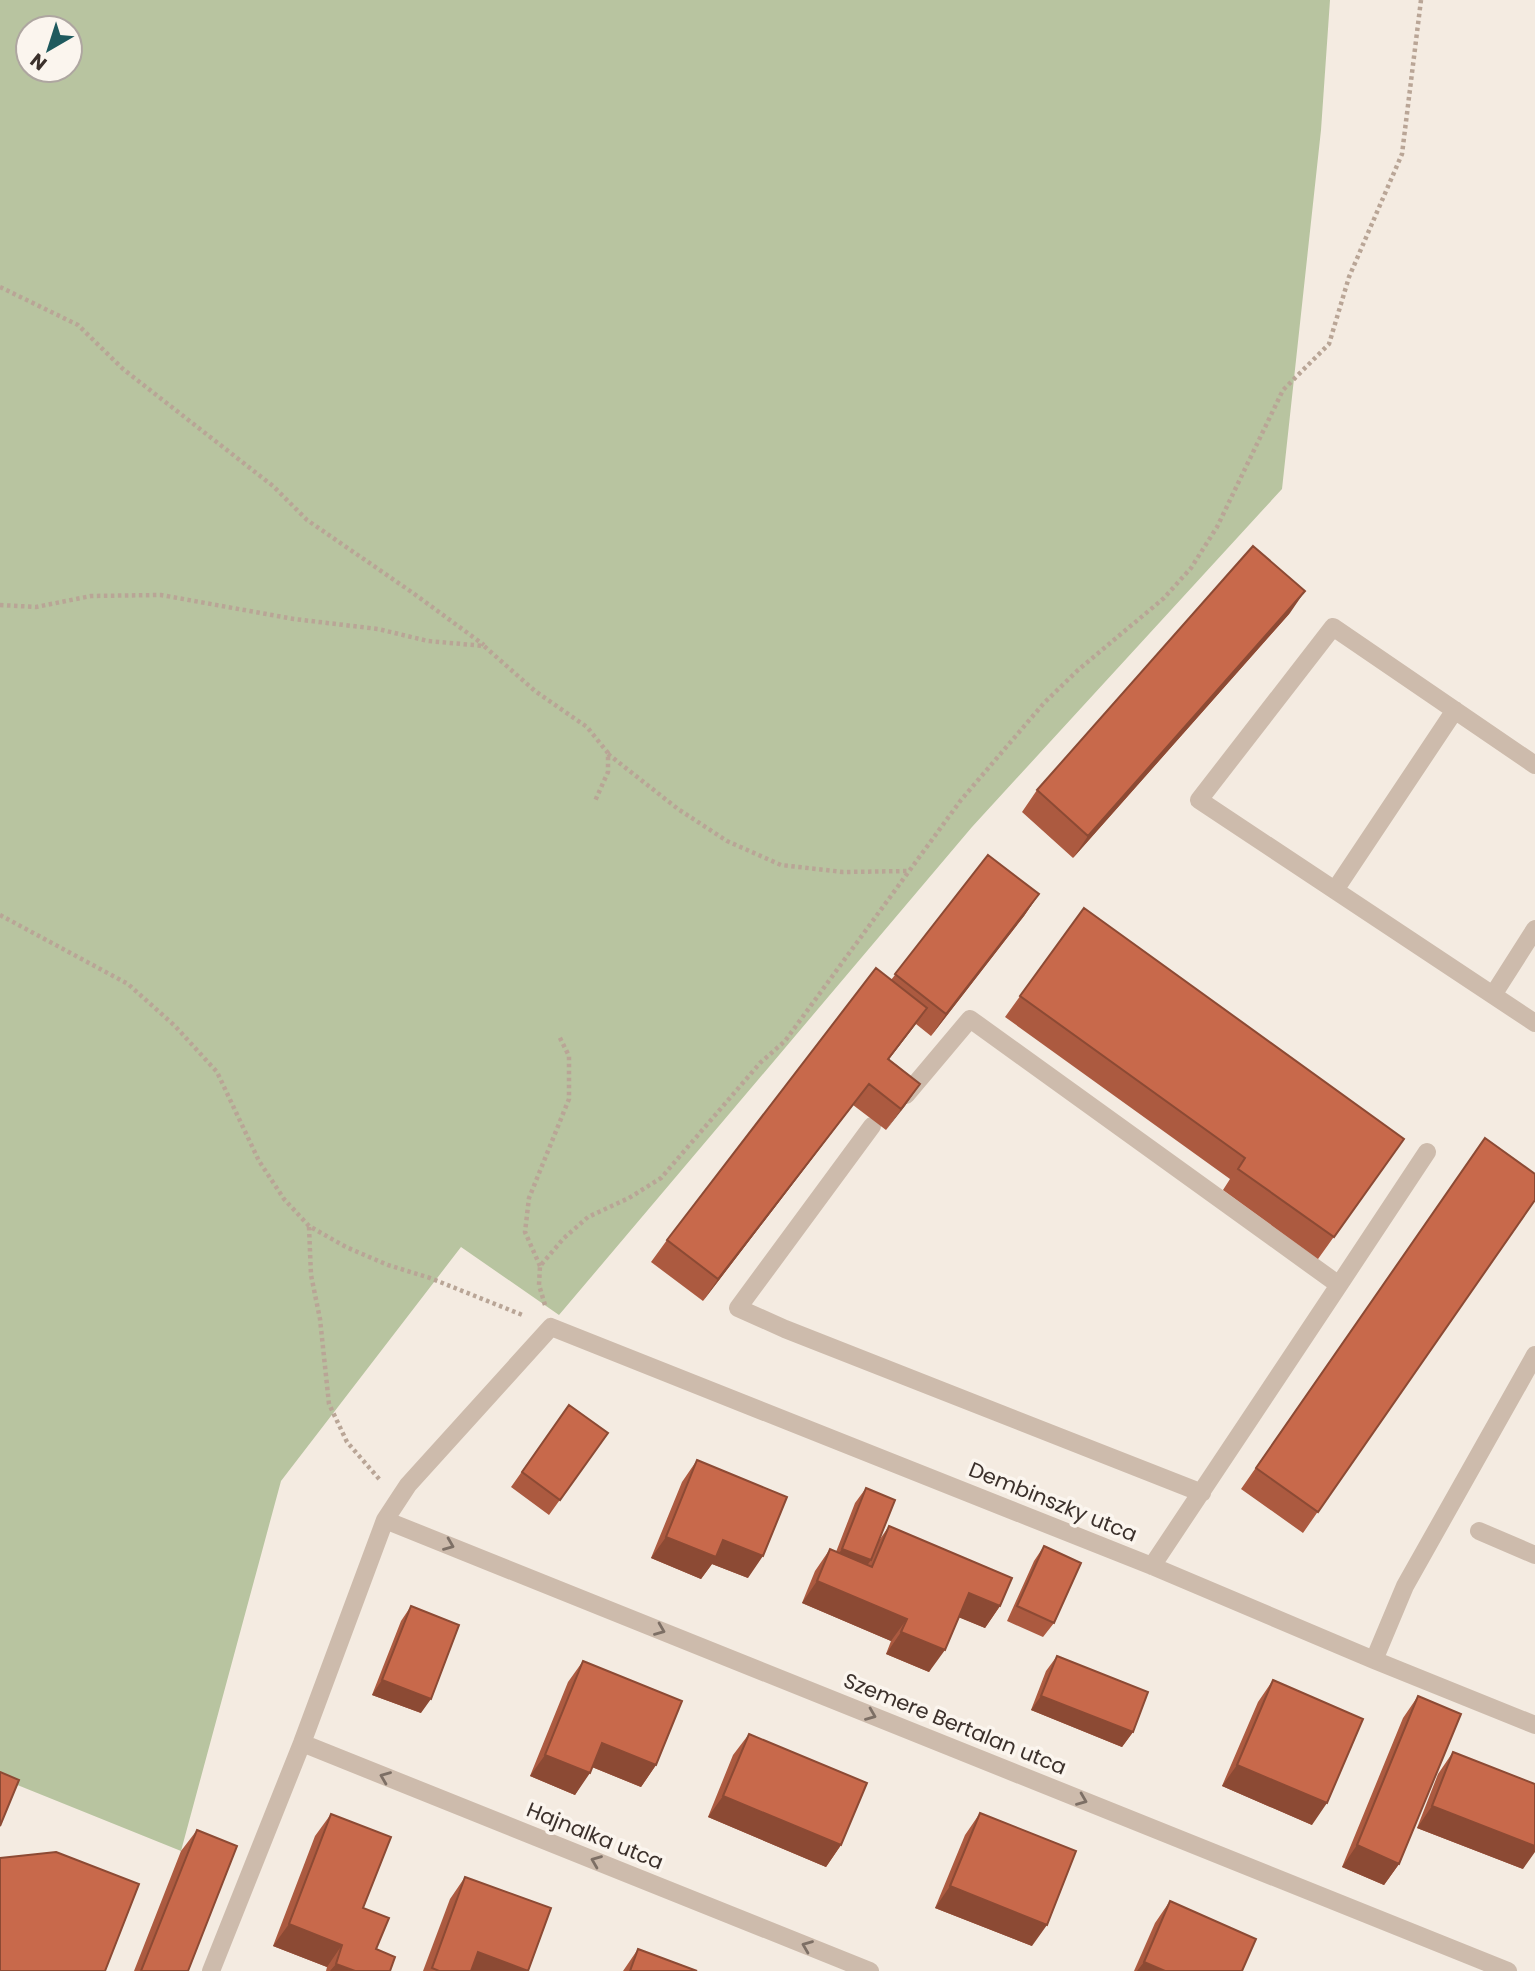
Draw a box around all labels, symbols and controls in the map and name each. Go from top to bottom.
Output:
north arrow [14,14,84,84]
text: N [25,47,53,77]
street label: Dembinszky utca [965,1455,1142,1549]
one-way arrow [442,1537,454,1551]
one-way arrow [653,1622,665,1636]
street label: Szemere Bertalan utca [839,1666,1071,1782]
one-way arrow [863,1707,876,1721]
one-way arrow [379,1771,391,1785]
one-way arrow [1075,1791,1087,1805]
street label: Hajnalka utca [522,1795,668,1876]
one-way arrow [590,1856,602,1870]
one-way arrow [802,1940,814,1954]

